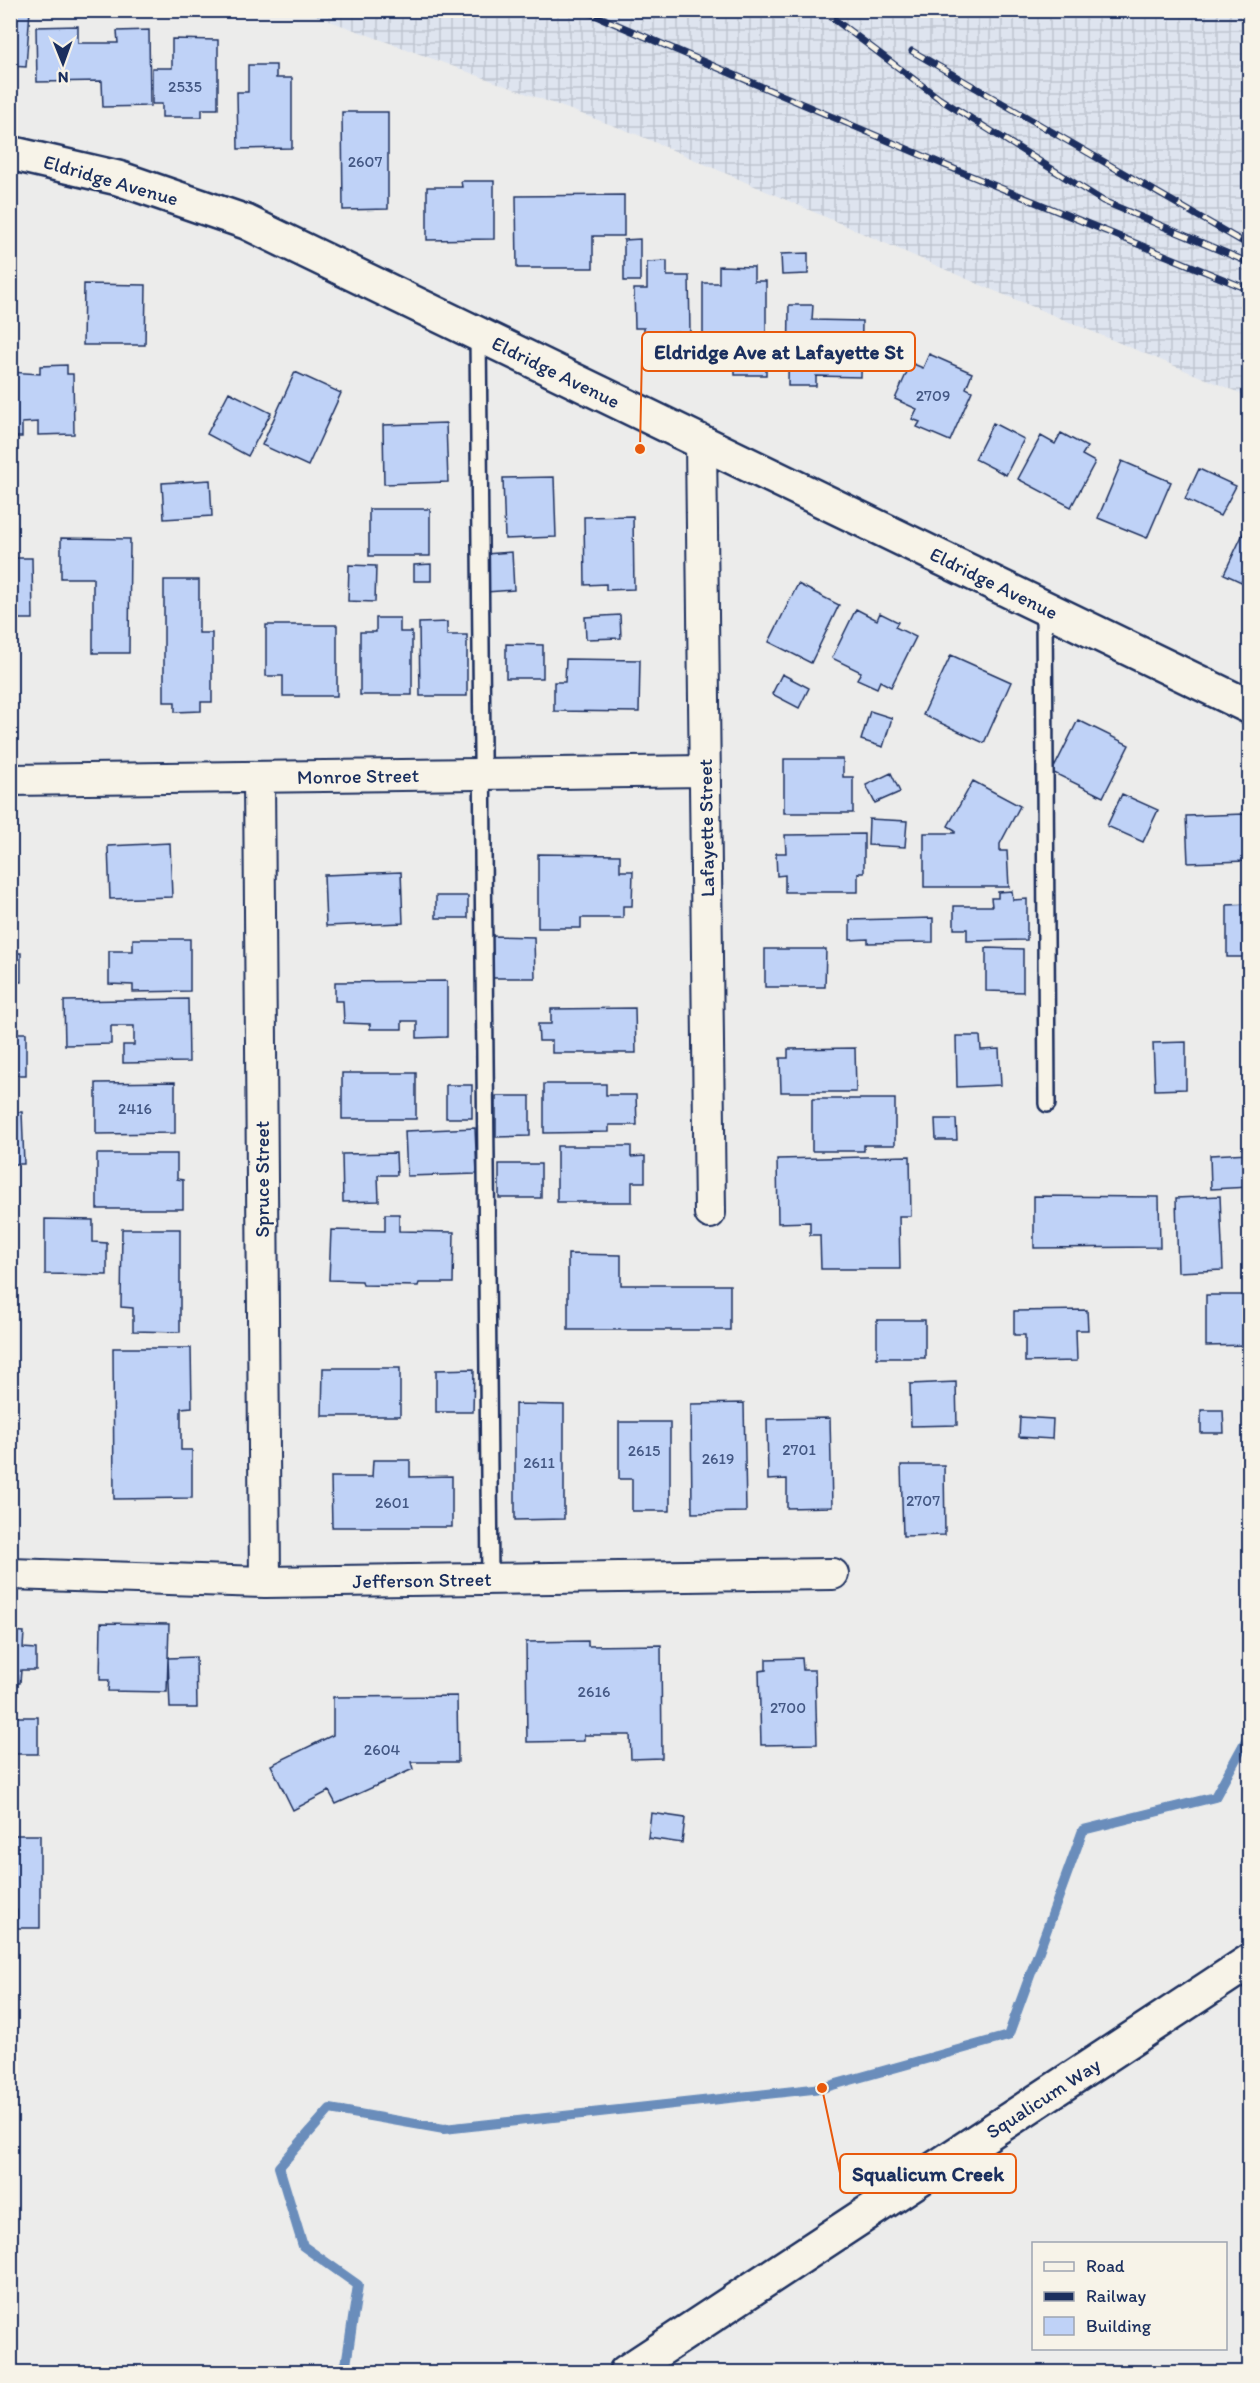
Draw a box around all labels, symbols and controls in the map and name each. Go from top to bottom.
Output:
north arrow [33,33,93,93]
text: N [58,68,69,87]
house number: 2535 [168,77,202,96]
street label: Eldridge Avenue [41,149,181,211]
house number: 2607 [348,152,382,171]
street label: Eldridge Avenue [488,331,624,413]
callout: Eldridge Ave at Lafayette St [642,332,915,371]
text: Eldridge Ave at Lafayette St [654,339,904,365]
house number: 2709 [916,386,950,405]
street label: Eldridge Avenue [926,542,1062,624]
street label: Lafayette Street [693,758,719,897]
street label: Monroe Street [297,763,420,789]
house number: 2416 [118,1099,152,1118]
street label: Spruce Street [250,1121,274,1237]
house number: 2701 [782,1440,816,1459]
house number: 2615 [628,1441,660,1460]
house number: 2619 [702,1449,734,1468]
house number: 2611 [523,1453,555,1472]
house number: 2707 [906,1491,940,1510]
house number: 2601 [375,1493,410,1512]
street label: Jefferson Street [352,1567,492,1593]
house number: 2616 [578,1682,610,1701]
house number: 2700 [770,1698,806,1717]
house number: 2604 [364,1740,401,1759]
street label: Squalicum Way [981,2052,1105,2144]
callout: Squalicum Creek [840,2154,1016,2193]
text: Squalicum Creek [852,2161,1005,2187]
legend [1032,2242,1227,2350]
text: Road [1086,2255,1125,2277]
text: Railway [1086,2285,1147,2307]
text: Building [1086,2315,1152,2337]

